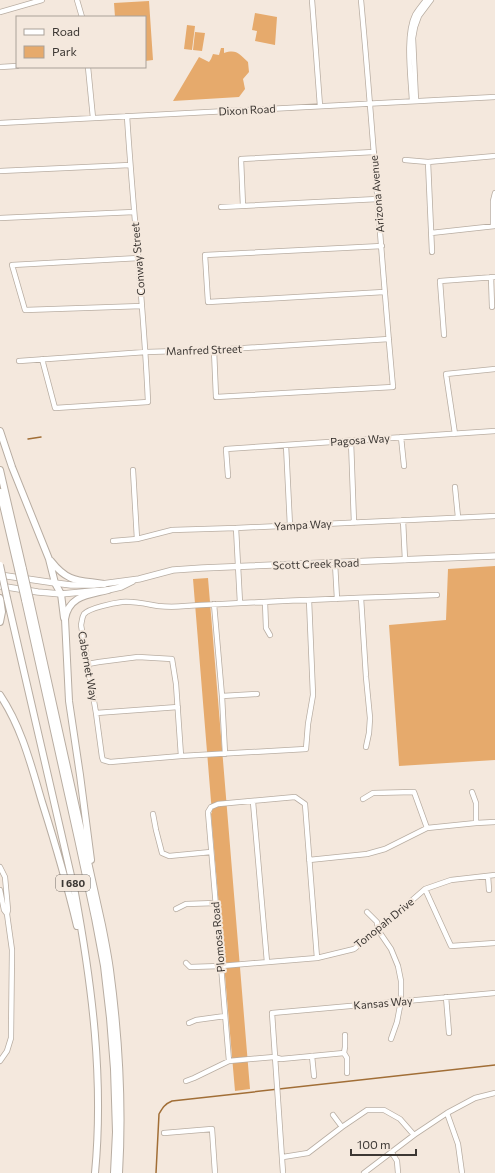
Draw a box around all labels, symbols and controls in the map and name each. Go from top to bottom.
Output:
legend [16,16,146,68]
text: Road [52,24,80,38]
text: Park [52,44,78,58]
street label: Dixon Road [218,102,276,117]
street label: Arizona Avenue [367,155,386,233]
street label: Conway Street [128,221,147,296]
street label: Manfred Street [166,342,243,357]
street label: Pagosa Way [330,431,391,448]
street label: Yampa Way [274,516,332,533]
street label: Scott Creek Road [272,555,359,572]
street label: Cabernet Way [76,630,101,702]
road number: I 680 [56,875,90,891]
street label: Tonopah Drive [351,895,416,951]
street label: Plomosa Road [208,901,227,973]
street label: Kansas Way [353,993,413,1012]
scale bar [351,1131,416,1157]
text: 100 m [357,1137,391,1151]

